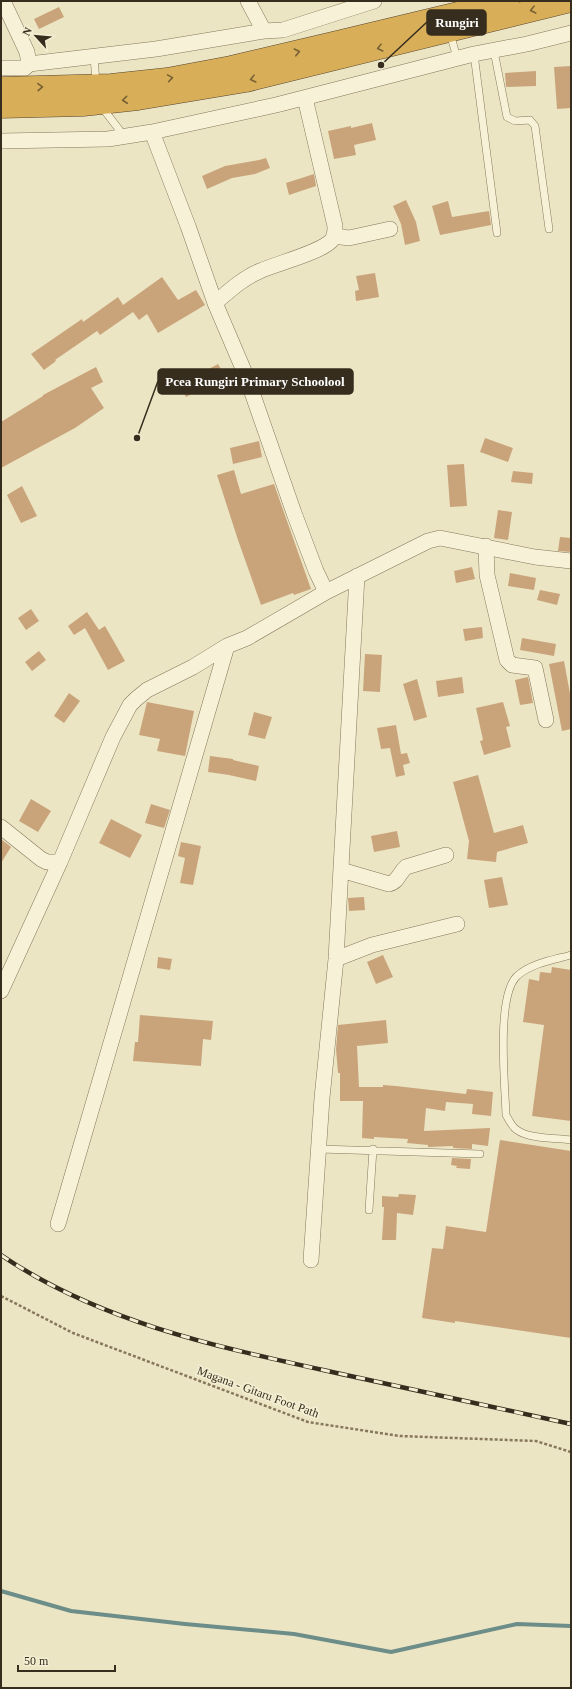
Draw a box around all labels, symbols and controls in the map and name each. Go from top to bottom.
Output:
one-way arrow [530,6,536,14]
callout: Rungiri [427,10,486,35]
text: Rungiri [435,15,479,30]
north arrow [16,16,56,56]
text: N [20,25,34,38]
one-way arrow [376,43,383,52]
one-way arrow [294,48,300,56]
one-way arrow [166,74,173,83]
one-way arrow [250,74,257,83]
one-way arrow [37,83,43,91]
one-way arrow [122,96,128,105]
callout: Pcea Rungiri Primary Schoolool [158,369,353,394]
text: Pcea Rungiri Primary Schoolool [165,374,345,389]
street label: Magana - Gitaru Foot Path [195,1363,321,1421]
scale bar [18,1647,115,1673]
text: 50 m [24,1654,49,1668]

